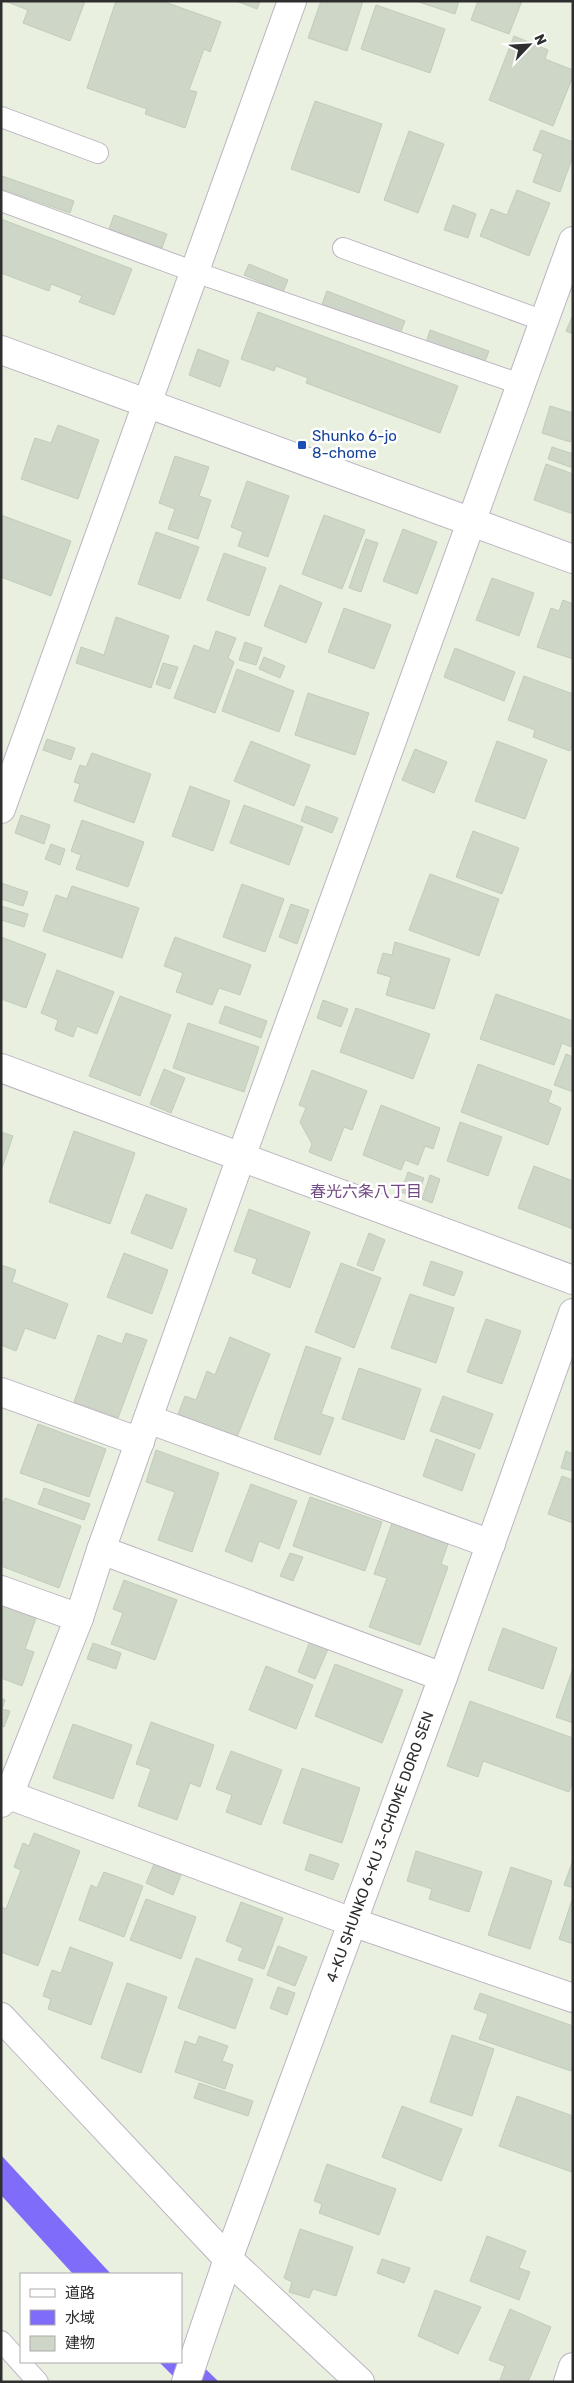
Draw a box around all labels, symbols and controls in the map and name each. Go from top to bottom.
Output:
north arrow [504,20,554,70]
text: N [530,32,550,48]
place label: Shunko 6-jo 8-chome [312,427,397,462]
marker: Shunko 6-jo 8-chome [296,439,308,451]
district label: 春光六条八丁目 [310,1182,422,1201]
street label: 4-KU SHUNKO 6-KU 3-CHOME DORO SEN [322,1709,438,1985]
legend [20,2273,182,2363]
text: 道路 [65,2284,95,2302]
text: 水域 [65,2309,95,2327]
text: 建物 [65,2334,95,2352]

